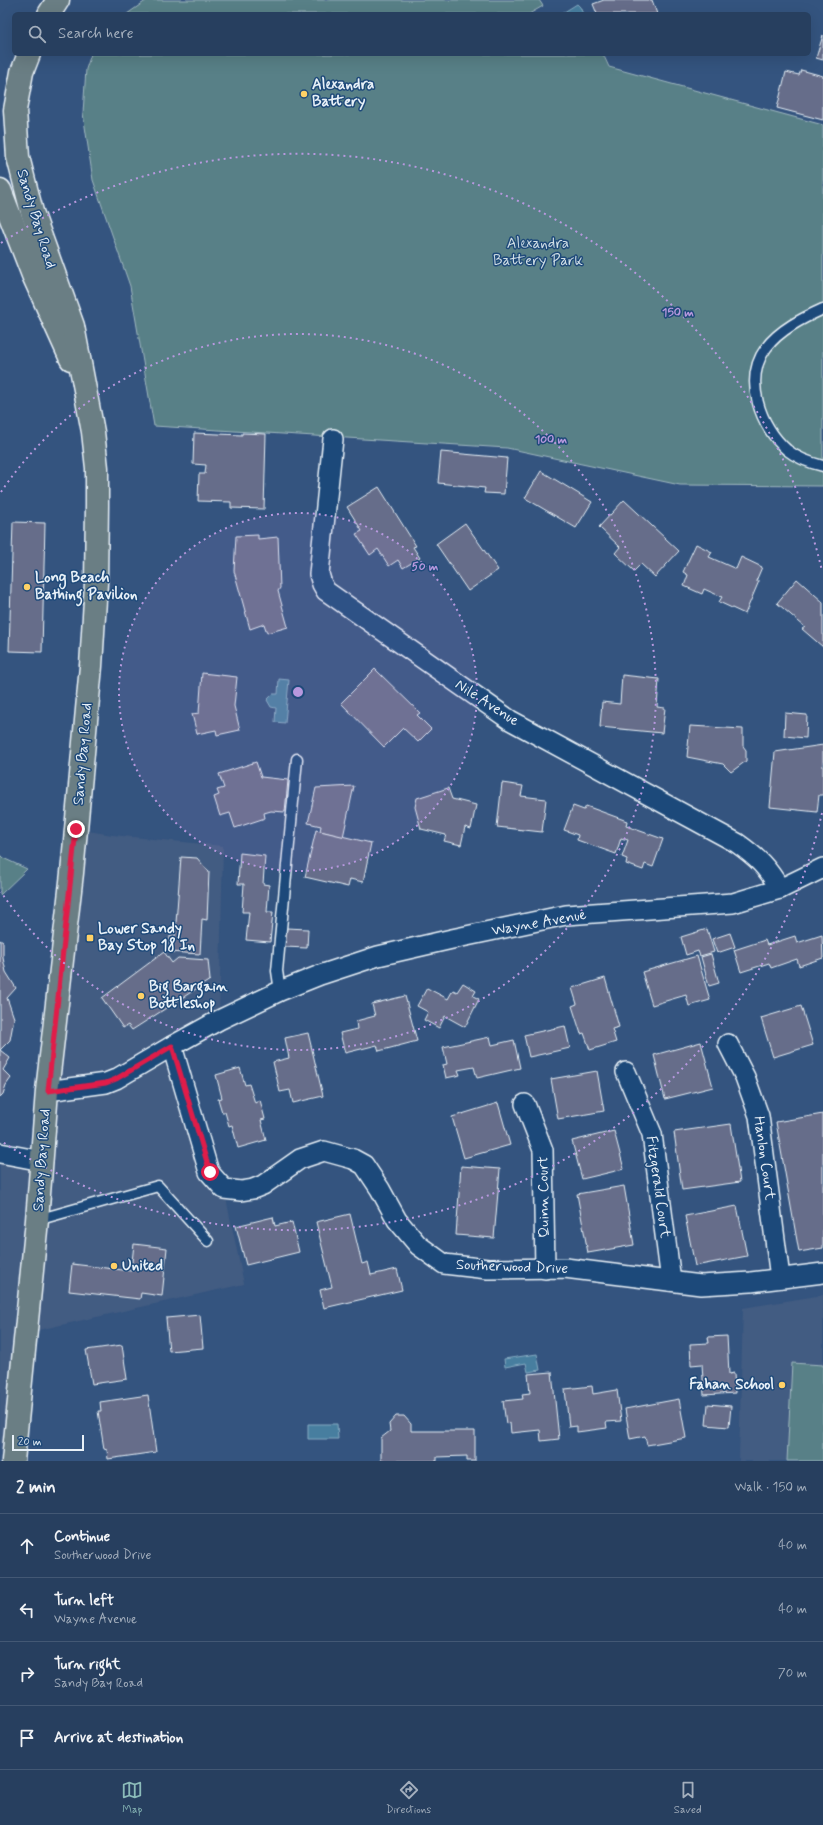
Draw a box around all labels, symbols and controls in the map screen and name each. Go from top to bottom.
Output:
search box [12,12,811,56]
icon: search [26,23,48,45]
text: Search here [58,24,134,44]
place label: Alexandra Battery [312,75,374,112]
marker: Alexandra Battery [299,89,309,99]
street label: Sandy Bay Road [11,167,61,271]
park label: Alexandra Battery Park [493,234,583,271]
text: 150 m [662,305,694,321]
text: 100 m [535,432,568,448]
text: 50 m [412,559,439,575]
place label: Long Beach Bathing Pavilion [35,568,138,607]
marker: Long Beach Bathing Pavilion [22,582,32,592]
street label: Nile Avenue [451,675,523,731]
centre of rings [291,685,305,699]
street label: Sandy Bay Road [69,702,97,806]
route end [67,820,85,838]
street label: Wayne Avenue [490,905,588,941]
place label: Lower Sandy Bay Stop 18 In [98,919,196,956]
marker: Lower Sandy Bay Stop 18 In [85,933,95,943]
place label: Big Bargain Bottleshop [149,977,228,1014]
marker: Big Bargain Bottleshop [136,991,146,1001]
street label: Sandy Bay Road [28,1108,56,1212]
street label: Hanlon Court [748,1115,780,1201]
street label: Fitzgerald Court [641,1135,675,1240]
street label: Quinn Court [533,1156,555,1238]
route start [201,1163,219,1181]
street label: Southerwood Drive [455,1255,569,1279]
place label: United [122,1256,163,1276]
marker: United [109,1261,119,1271]
place label: Fahan School [689,1375,774,1395]
marker: Fahan School [777,1380,787,1390]
scale bar [12,1433,84,1452]
text: 20 m [18,1435,41,1449]
text: 2 min [16,1476,56,1498]
text: Walk · 150 m [734,1479,807,1496]
text: Continue [54,1527,110,1547]
icon: ahead [16,1535,38,1557]
text: 40 m [778,1537,807,1554]
text: Southerwood Drive [54,1547,151,1564]
text: Turn left [54,1591,114,1611]
icon: left [16,1599,38,1621]
text: 40 m [778,1601,807,1618]
text: Wayne Avenue [54,1611,137,1628]
text: Turn right [54,1655,121,1675]
icon: right [16,1663,38,1685]
text: 70 m [778,1665,807,1682]
text: Sandy Bay Road [54,1675,143,1692]
icon: arrive [16,1727,38,1749]
text: Arrive at destination [54,1728,183,1748]
tab: Map [121,1779,143,1817]
tab: Directions [386,1779,431,1817]
tab: Saved [674,1779,702,1817]

